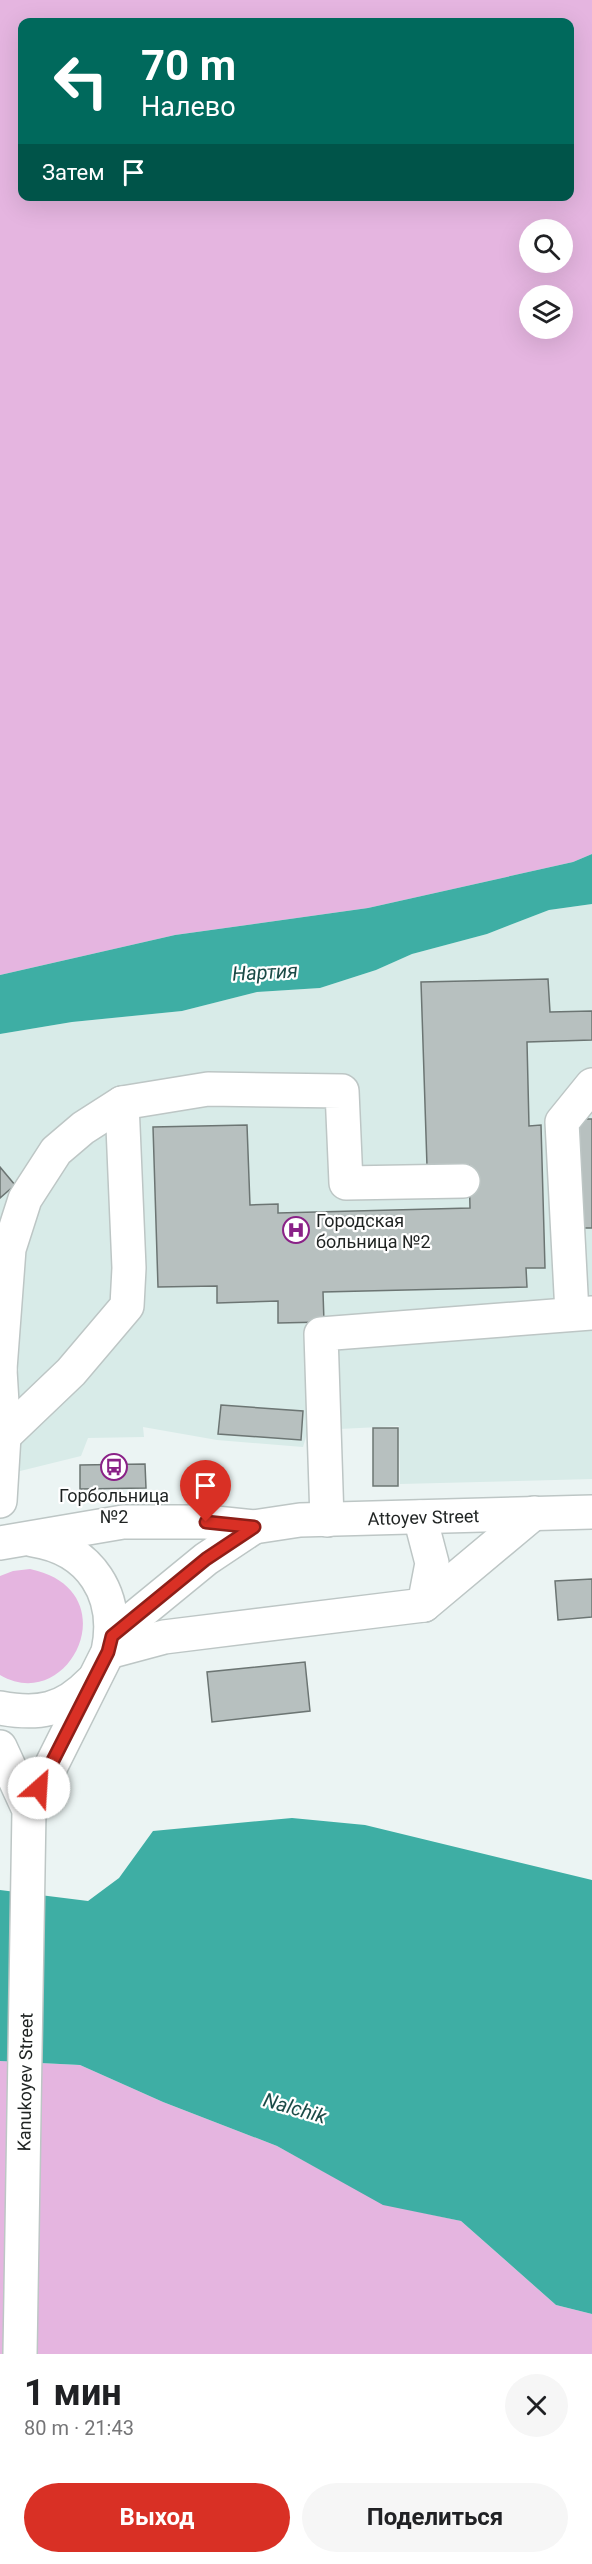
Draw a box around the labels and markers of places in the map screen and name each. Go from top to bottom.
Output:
place label: Городская больница №2 [316,1210,431,1252]
hospital icon: Городская больница №2 [281,1215,311,1245]
bus stop icon: Горбольница №2 [99,1452,129,1482]
pin [180,1460,231,1522]
place label: Горбольница №2 [59,1485,169,1527]

